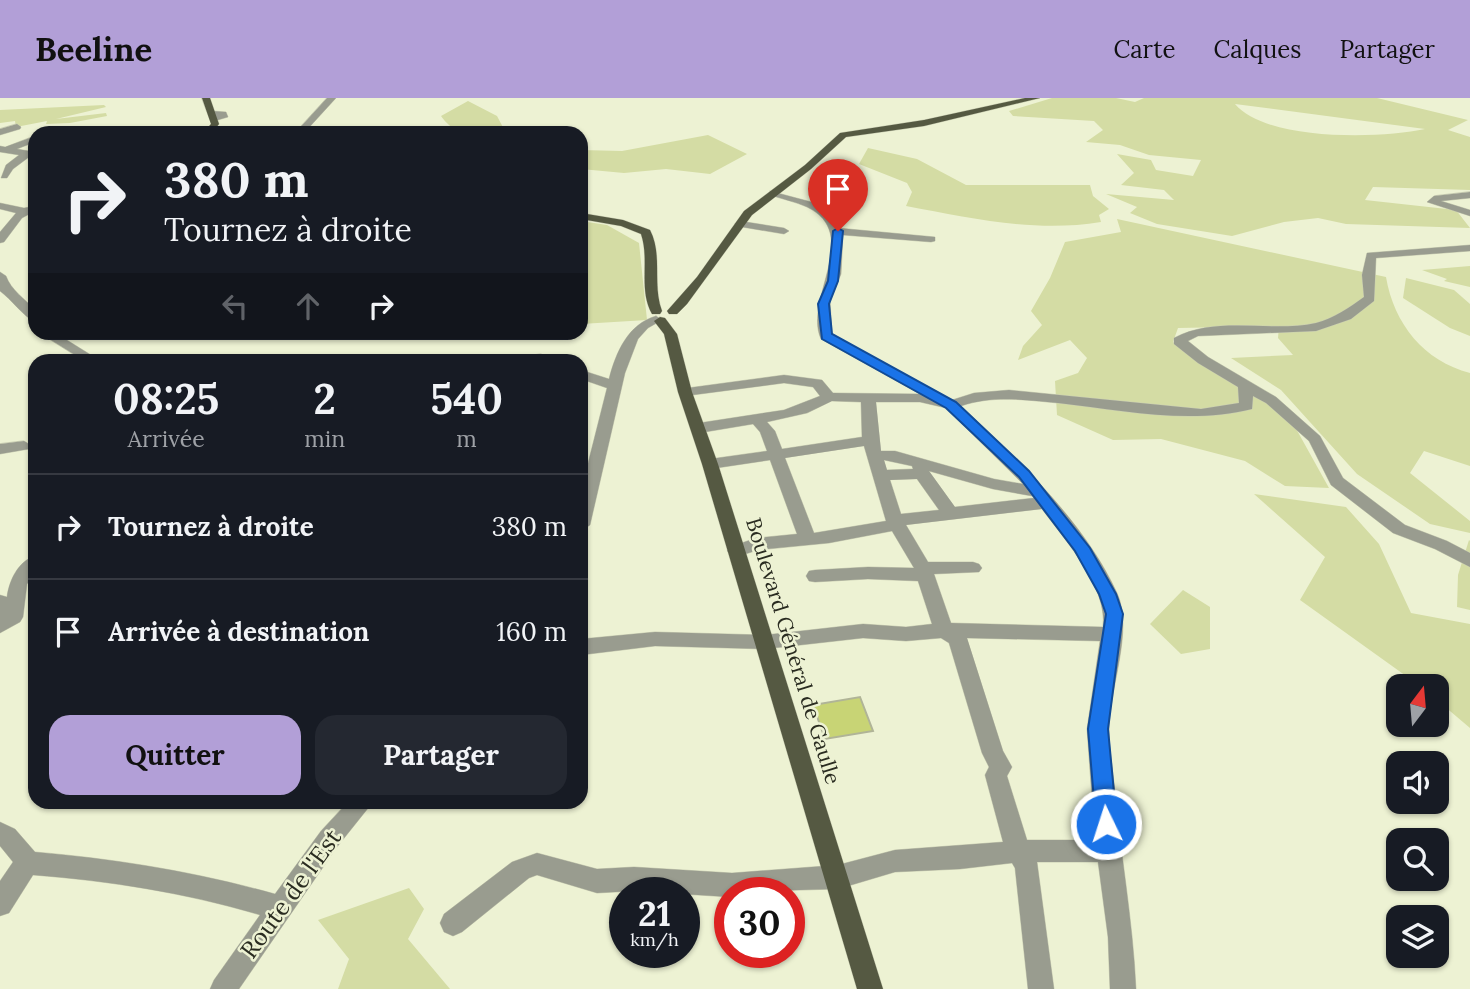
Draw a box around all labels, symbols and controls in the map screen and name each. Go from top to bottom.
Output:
text: Beeline [35,28,152,70]
text: Carte [1113,34,1175,65]
text: Calques [1213,34,1301,65]
text: Partager [1339,34,1435,65]
text: 380 m [164,148,309,210]
icon: right [49,154,140,245]
pin [808,159,868,231]
icon: arrive [819,170,857,208]
text: Tournez à droite [164,209,412,250]
icon: left [216,287,254,325]
icon: ahead [289,287,327,325]
icon: right [362,287,400,325]
text: 08:25 [113,372,219,426]
text: 2 [314,372,336,426]
text: 540 [430,372,503,426]
text: Arrivée [128,424,205,453]
text: min [304,424,345,453]
text: m [456,424,477,453]
icon: right [49,508,87,546]
text: Tournez à droite [108,510,314,543]
text: 380 m [492,510,567,543]
street label: Boulevard Général de Gaulle [740,514,847,787]
icon: arrive [49,613,87,651]
text: Arrivée à destination [108,615,369,648]
text: 160 m [496,615,567,648]
north arrow [1386,674,1449,737]
map controls [1386,674,1449,968]
button: Quitter [49,715,301,795]
button: Partager [315,715,567,795]
button: sound [1386,751,1449,814]
position arrow [1069,787,1143,861]
street label: Route de l'Est [233,822,348,964]
button: search [1386,828,1449,891]
speed limit sign: 30 [714,877,805,968]
text: 21 [638,891,671,936]
button: layers [1386,905,1449,968]
text: km/h [630,928,679,951]

